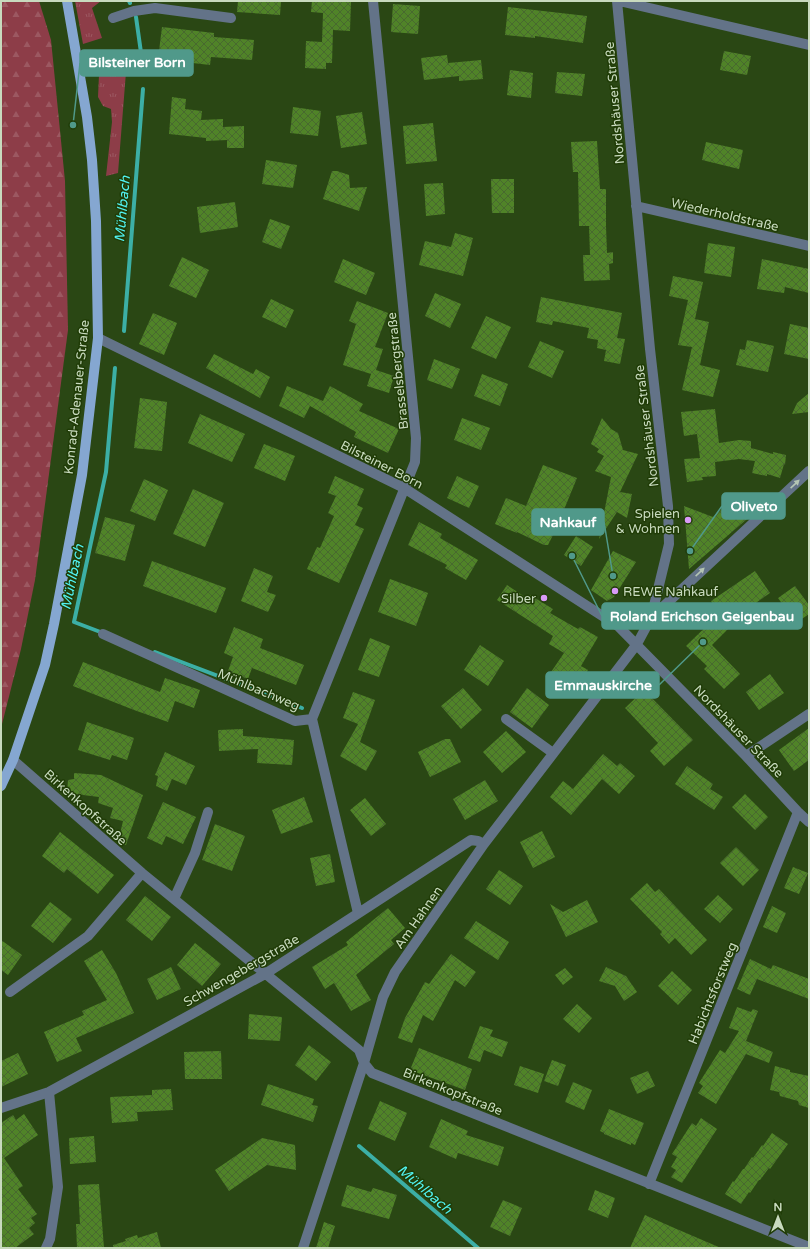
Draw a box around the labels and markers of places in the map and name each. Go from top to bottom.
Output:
callout: Bilsteiner Born [80,50,193,76]
callout: Oliveto [722,493,785,519]
place label: Spielen & Wohnen [616,506,680,537]
callout: Nahkauf [532,509,604,535]
marker: Spielen & Wohnen [683,515,693,525]
place label: REWE Nahkauf [623,584,718,600]
marker: REWE Nahkauf [610,586,620,596]
place label: Silber [501,591,536,607]
marker: Silber [539,593,549,603]
callout: Roland Erichson Geigenbau [602,603,802,629]
callout: Emmauskirche [546,672,659,698]

